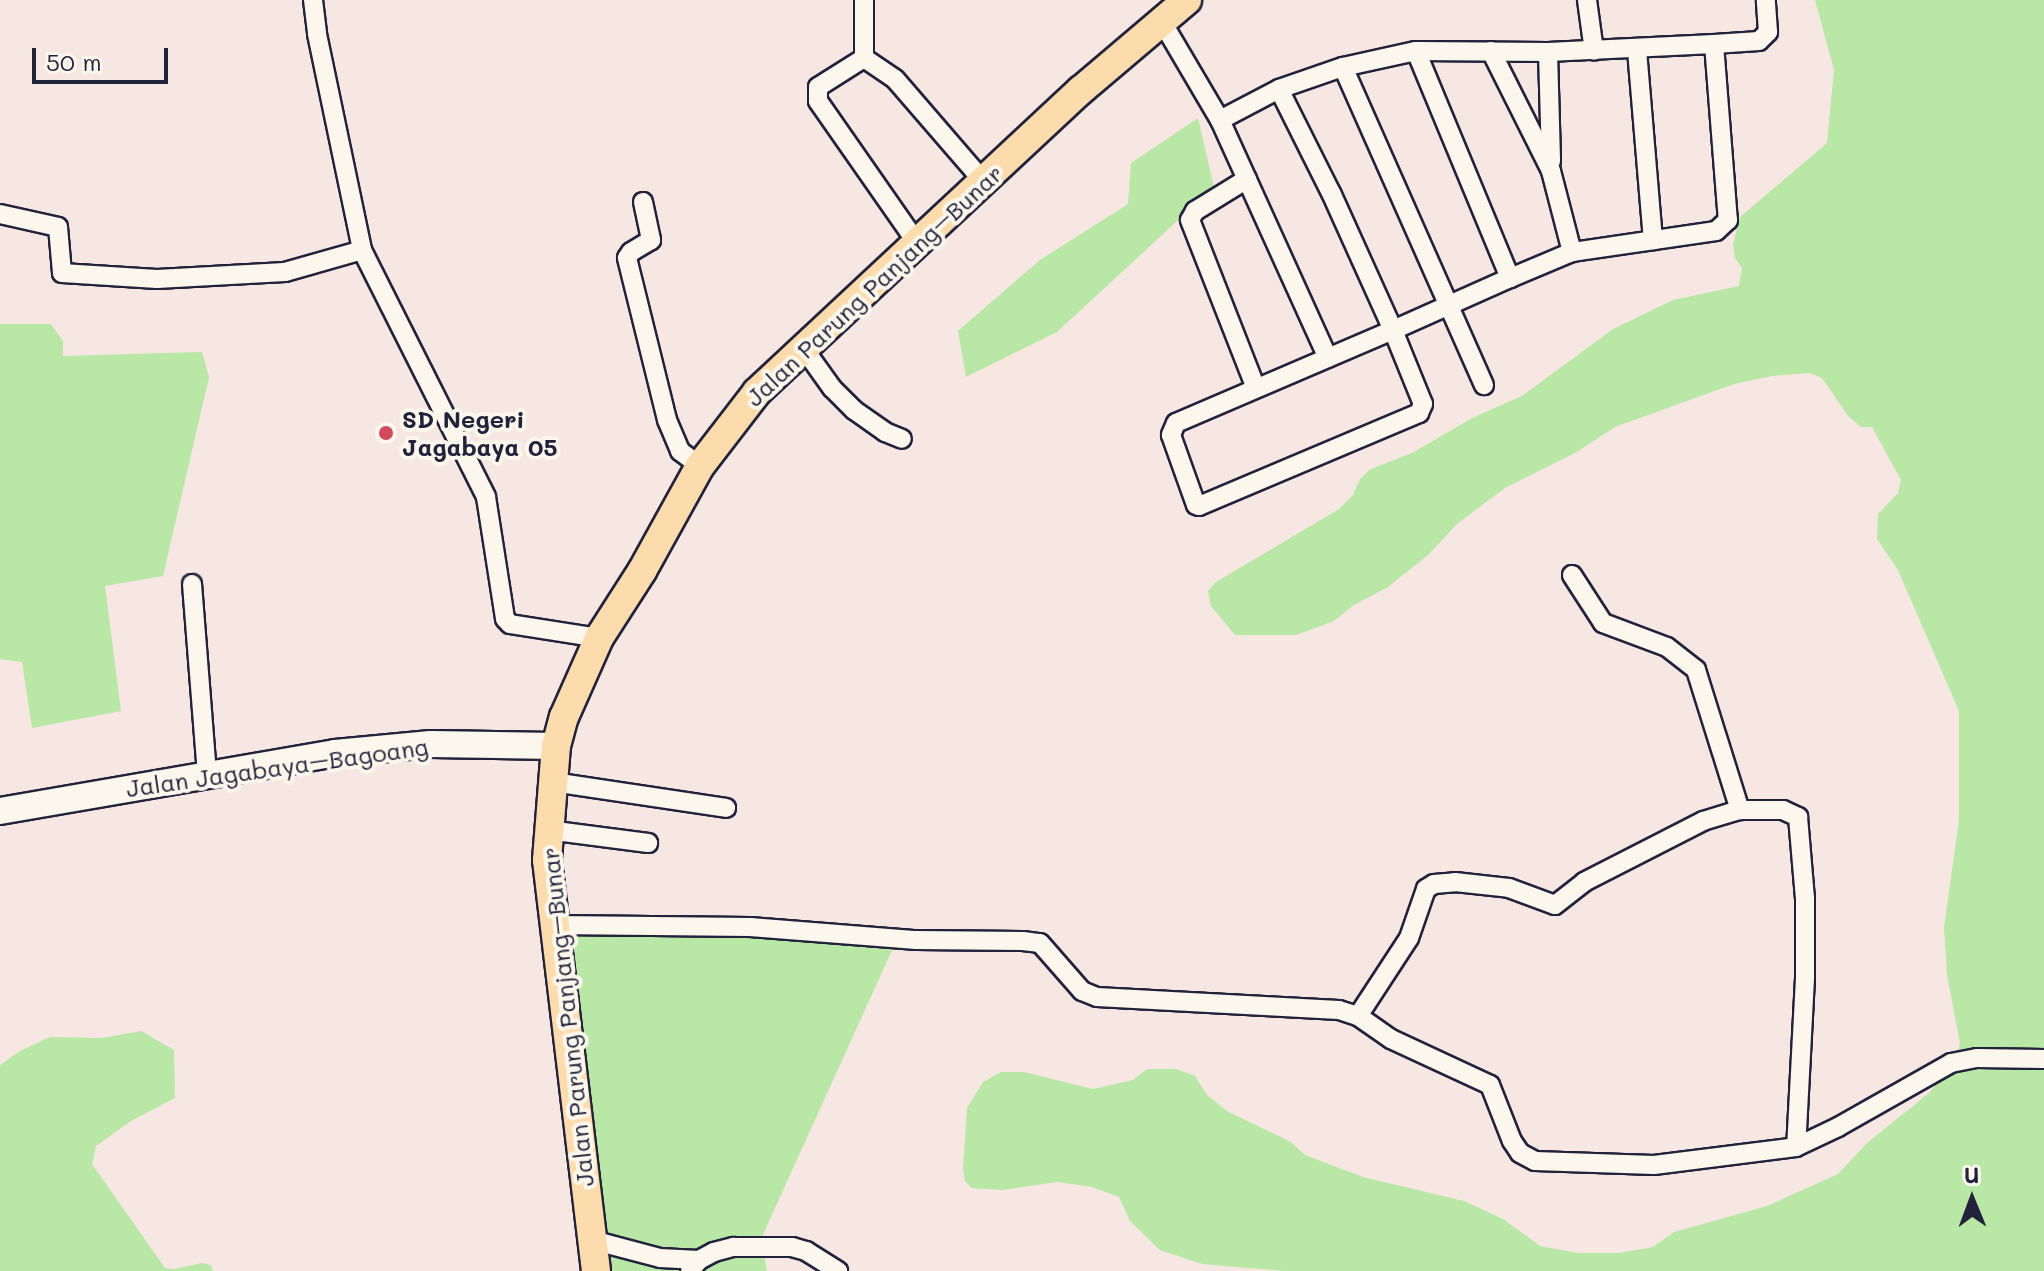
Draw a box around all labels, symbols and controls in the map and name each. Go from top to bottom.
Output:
scale bar [36,32,172,82]
text: 50 m [46,46,102,77]
street label: Jalan Parung Panjang–Bunar [740,158,1008,412]
place label: SD Negeri Jagabaya 05 [402,405,557,461]
marker: SD Negeri Jagabaya 05 [377,424,395,442]
street label: Jalan Jagabaya–Bagoang [124,732,430,802]
street label: Jalan Parung Panjang–Bunar [535,846,599,1188]
north arrow [1932,1159,2012,1239]
text: U [1964,1160,1980,1189]

